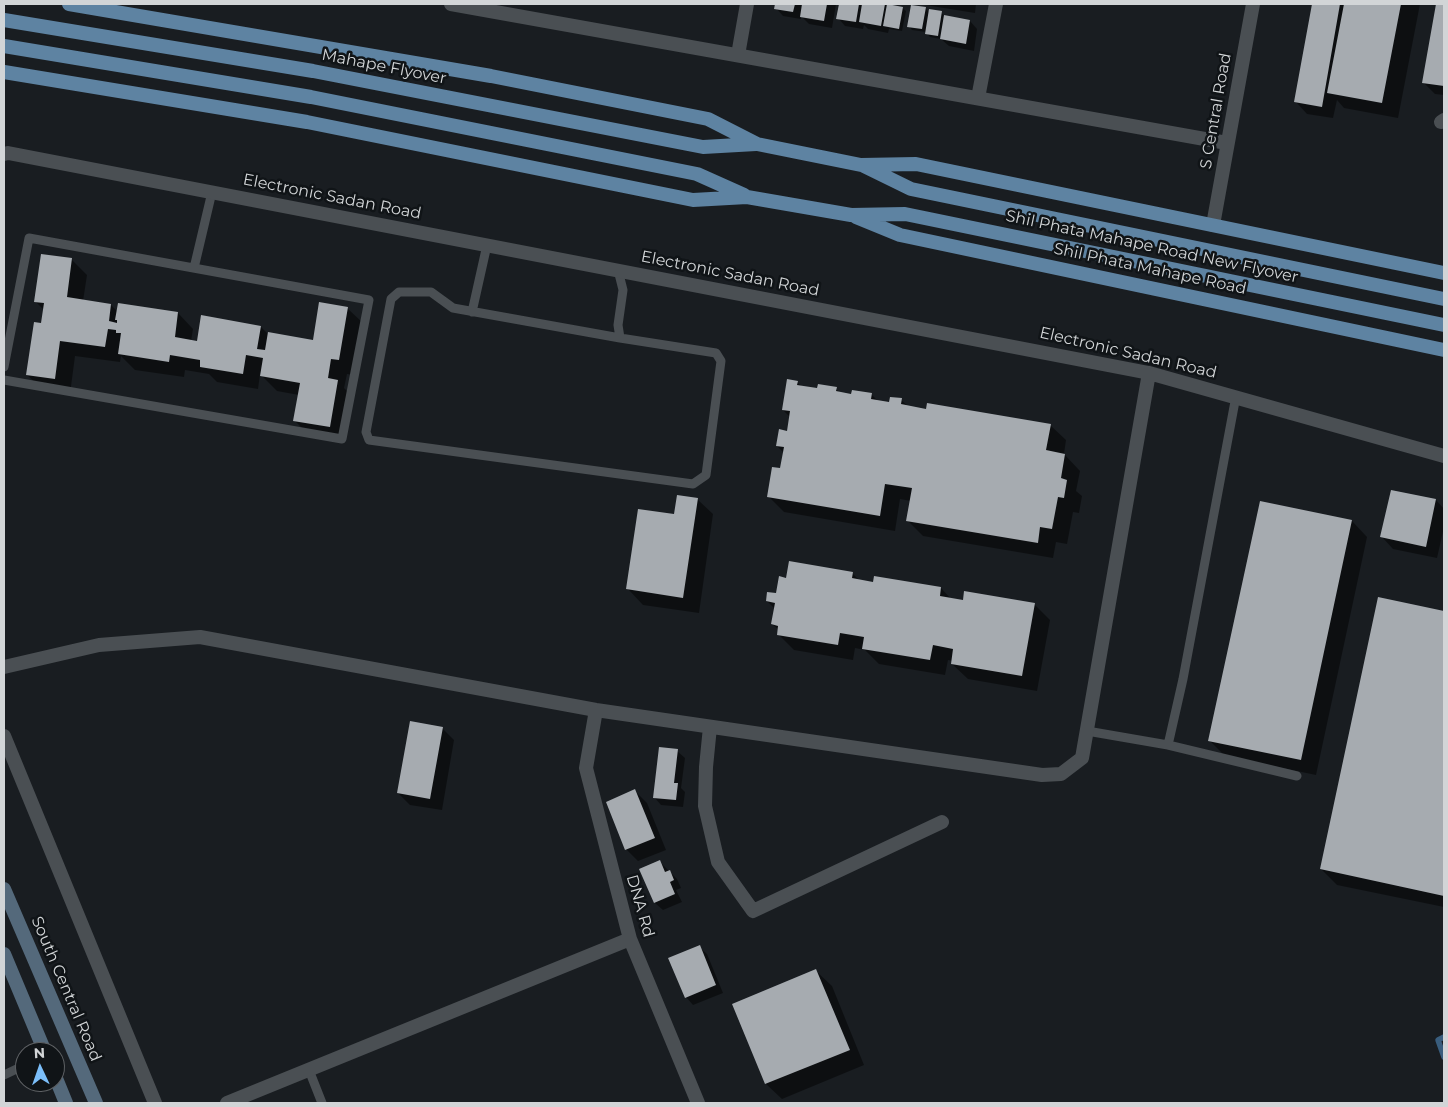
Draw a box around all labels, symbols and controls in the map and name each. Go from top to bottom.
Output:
street label: Mahape Flyover [320,45,448,89]
street label: S Central Road [1196,51,1236,171]
street label: Electronic Sadan Road [241,170,423,224]
street label: Shil Phata Mahape Road New Flyover [1004,207,1300,287]
street label: Shil Phata Mahape Road [1052,239,1248,299]
street label: Electronic Sadan Road [639,247,821,301]
street label: Electronic Sadan Road [1038,323,1218,383]
street label: DNA Rd [622,872,658,940]
street label: South Central Road [27,914,105,1064]
north arrow [15,1042,65,1092]
text: N [33,1044,45,1062]

